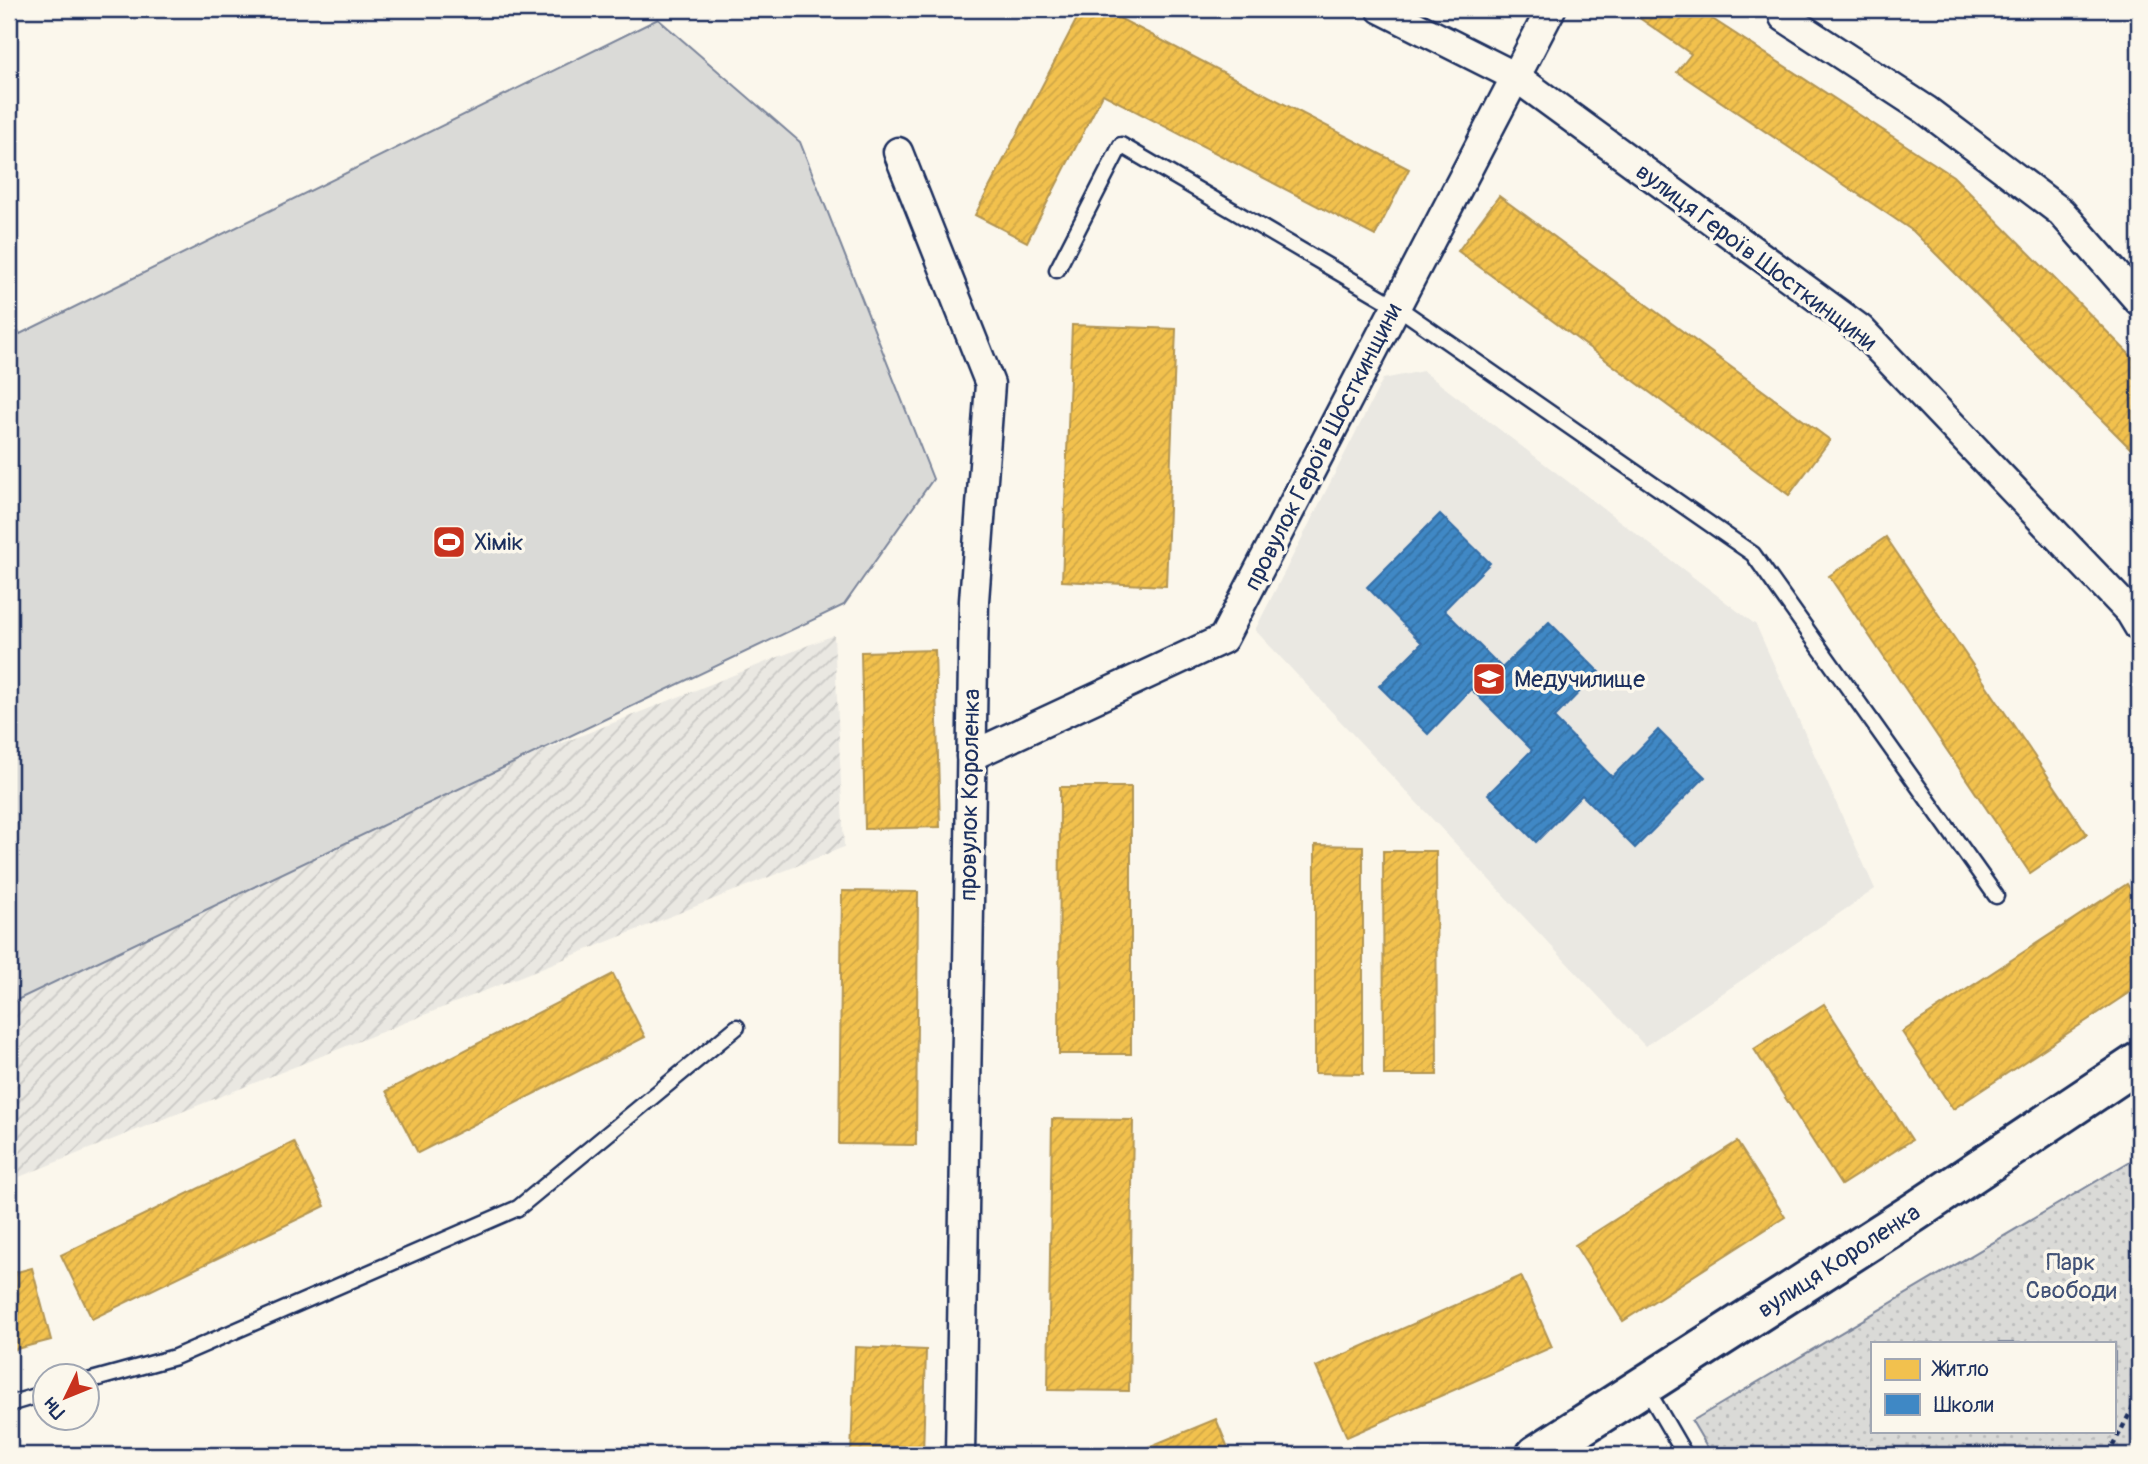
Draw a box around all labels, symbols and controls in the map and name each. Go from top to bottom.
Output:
street label: вулиця Героїв Шосткинщини [1630,157,1882,357]
street label: провулок Героїв Шосткинщини [1238,298,1408,595]
sports icon: Хімік [430,523,468,561]
place label: Хімік [474,528,524,557]
school or university icon: Медучилище [1470,660,1508,698]
place label: Медучилище [1514,665,1645,694]
street label: провулок Короленка [954,689,986,901]
street label: вулиця Короленка [1752,1198,1926,1324]
park label: Парк Свободи [2025,1248,2117,1305]
legend [1871,1342,2116,1432]
text: Житло [1931,1356,1989,1383]
north arrow [32,1362,102,1432]
text: Пн [38,1392,70,1424]
text: Школи [1934,1392,1994,1419]

